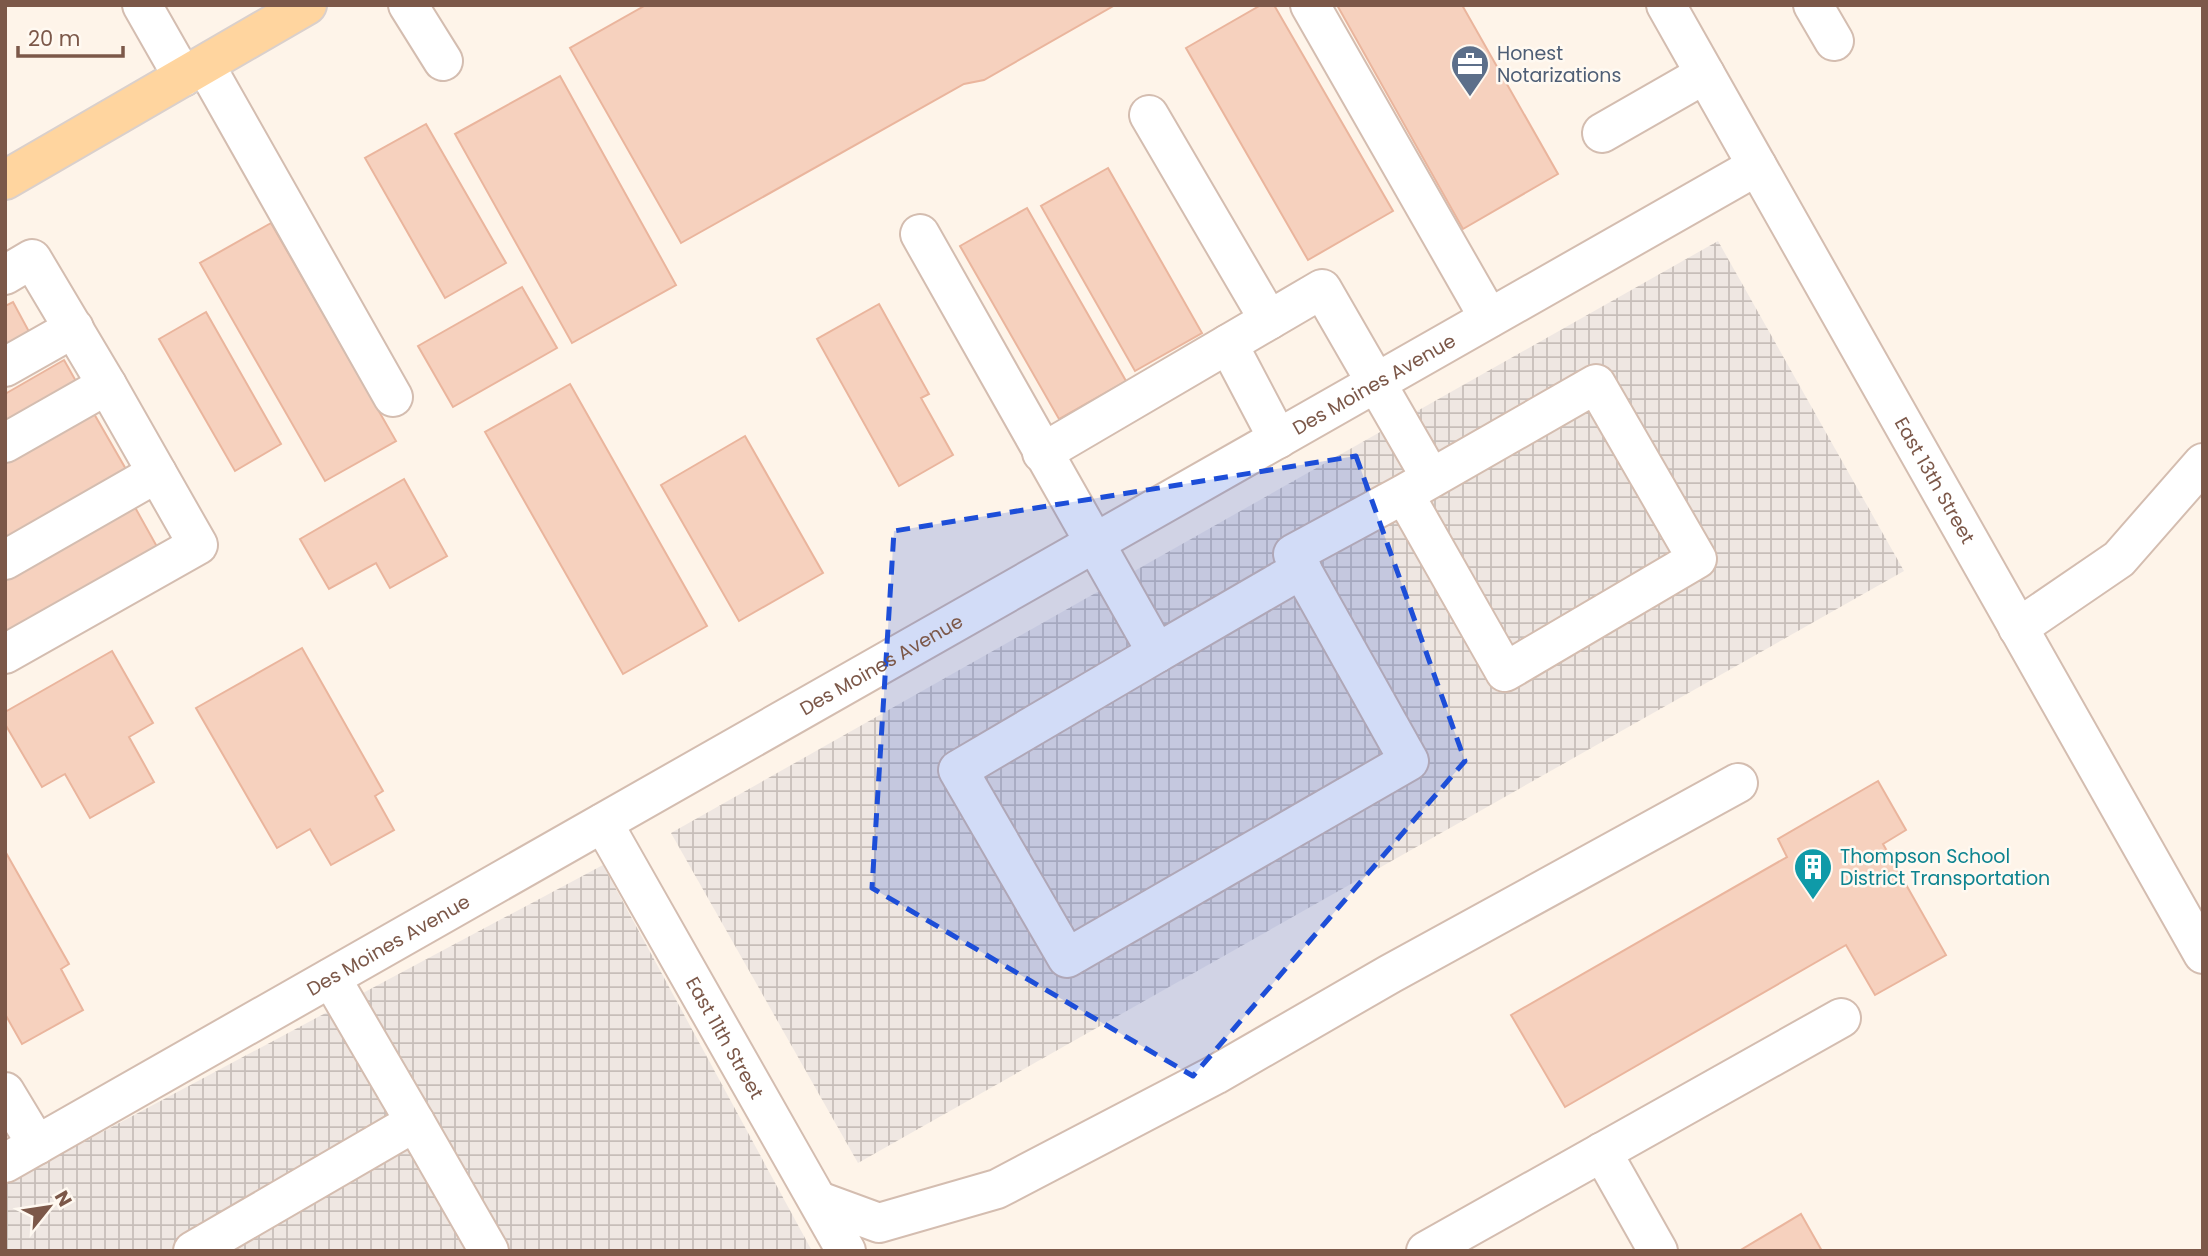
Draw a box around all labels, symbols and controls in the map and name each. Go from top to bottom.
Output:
scale bar [18,14,122,58]
text: 20 m [28,24,81,53]
place label: Honest Notarizations [1497,40,1621,89]
office icon: Honest Notarizations [1449,43,1491,98]
street label: Des Moines Avenue [1287,327,1460,441]
street label: East 13th Street [1888,412,1982,549]
street label: Des Moines Avenue [795,607,968,722]
place label: Thompson School District Transportation [1840,843,2050,892]
building icon: Thompson School District Transportation [1792,846,1834,901]
street label: Des Moines Avenue [302,888,475,1002]
street label: East 11th Street [680,972,770,1104]
north arrow [14,1172,84,1242]
text: N [48,1186,79,1212]

